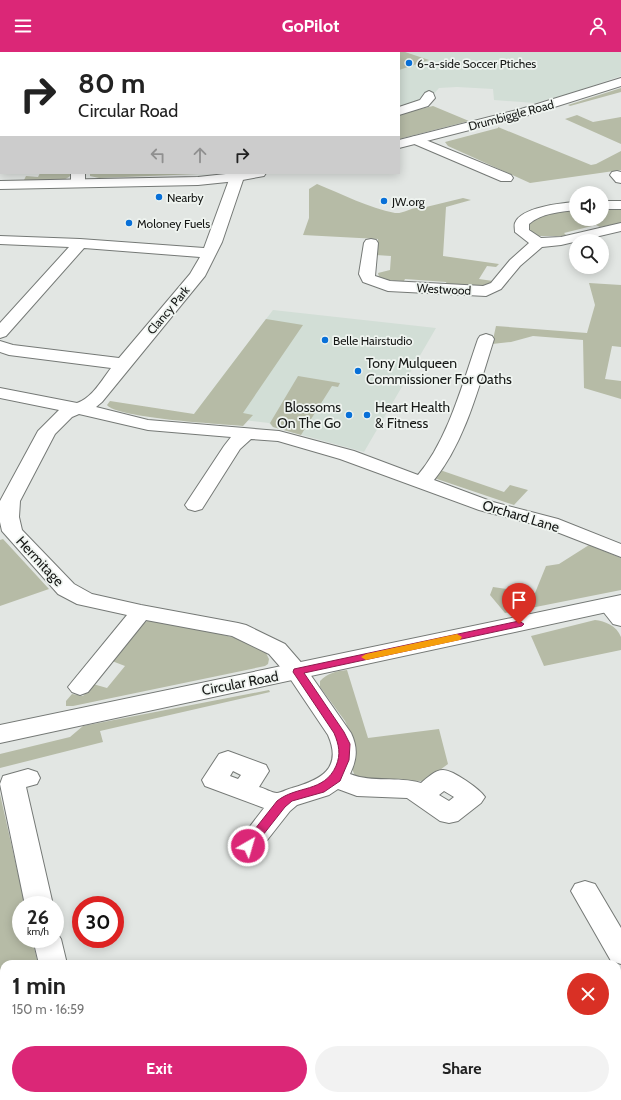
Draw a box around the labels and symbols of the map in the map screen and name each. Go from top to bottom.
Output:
place label: 6-a-side Soccer Ptiches [417,56,536,71]
marker: 6-a-side Soccer Ptiches [404,58,414,68]
street label: Drumbiggle Road [467,96,555,134]
place label: Nearby [167,190,204,205]
marker: Nearby [154,192,164,202]
place label: JW.org [391,194,426,209]
marker: JW.org [379,196,389,206]
place label: Moloney Fuels [137,216,210,231]
marker: Moloney Fuels [124,218,134,228]
street label: Westwood [416,280,472,298]
street label: Clancy Park [143,282,193,337]
place label: Belle Hairstudio [333,333,413,348]
marker: Belle Hairstudio [320,335,330,345]
place label: Tony Mulqueen Commissioner For Oaths [366,354,512,388]
marker: Tony Mulqueen Commissioner For Oaths [353,366,363,376]
place label: Blossoms On The Go [277,398,341,432]
place label: Heart Health & Fitness [375,398,450,432]
marker: Blossoms On The Go [344,410,354,420]
marker: Heart Health & Fitness [362,410,372,420]
street label: Orchard Lane [480,496,562,536]
street label: Hermitage [12,532,68,590]
pin [502,583,536,624]
street label: Circular Road [200,667,280,699]
position arrow [227,825,269,867]
speed limit sign: 30 [72,896,124,948]

